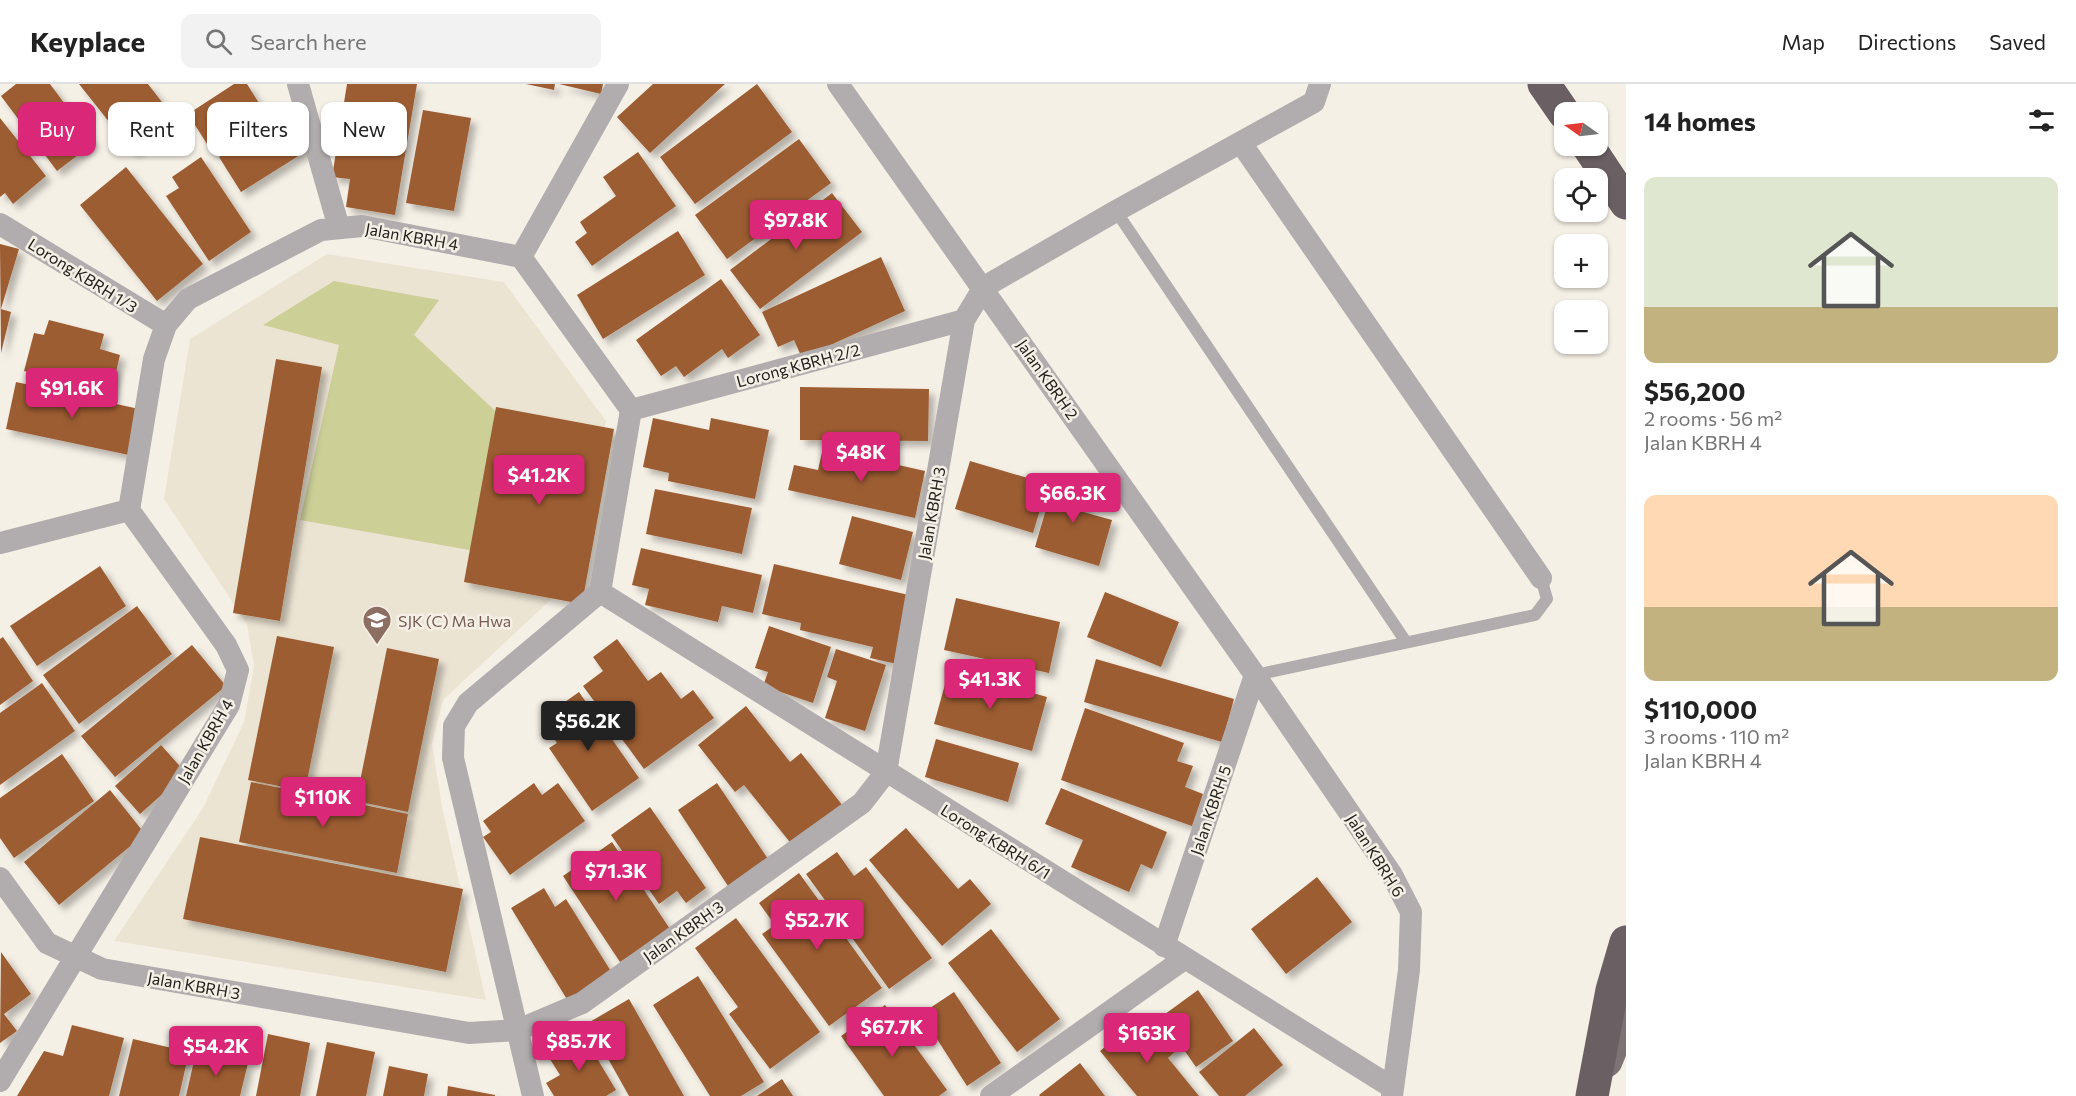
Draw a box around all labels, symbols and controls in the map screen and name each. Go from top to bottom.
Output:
search box [181,14,601,68]
text: Keyplace [30,24,145,58]
icon: search [202,25,235,58]
text: Search here [250,28,367,55]
text: Map [1782,29,1825,54]
text: Directions [1858,29,1956,54]
text: Saved [1989,29,2046,54]
chip: Buy [18,102,96,156]
chip: Rent [108,102,195,156]
chip: Filters [207,102,309,156]
chip: New [321,102,407,156]
north arrow [1554,102,1608,156]
map controls [1554,102,1608,354]
icon: filters [2025,104,2058,137]
text: 14 homes [1644,105,1756,136]
button: locate [1554,168,1608,222]
pin: $97.8K [747,200,845,251]
text: $97.8K [764,207,828,231]
icon: home [1797,216,1905,324]
street label: Jalan KBRH 4 [364,218,460,254]
street label: Lorong KBRH 1/3 [25,234,141,316]
button: + [1554,234,1608,288]
button: − [1554,300,1608,354]
street label: Jalan KBRH 2 [1013,335,1083,423]
street label: Lorong KBRH 2/2 [734,339,862,391]
pin: $91.6K [23,368,121,419]
text: $91.6K [40,375,104,399]
text: $56,200 [1644,375,1745,406]
text: 2 rooms · 56 m² [1644,406,1782,430]
text: Jalan KBRH 4 [1644,430,1762,454]
pin: $48K [825,432,897,483]
text: $48K [836,439,886,463]
pin: $41.2K [490,455,588,506]
text: $41.2K [508,462,570,486]
street label: Jalan KBRH 3 [914,465,948,561]
pin: $66.3K [1024,473,1122,524]
text: $66.3K [1040,480,1106,504]
icon: home [1797,534,1905,642]
school or university icon: SJK (C) Ma Hwa [361,604,393,646]
place label: SJK (C) Ma Hwa [398,611,511,630]
pin: $41.3K [941,659,1039,710]
text: $41.3K [958,666,1022,690]
text: $110,000 [1644,693,1757,724]
street label: Jalan KBRH 4 [173,695,237,787]
pin: $56.2K [539,701,637,752]
text: $56.2K [555,708,621,732]
text: 3 rooms · 110 m² [1644,724,1789,748]
text: Jalan KBRH 4 [1644,748,1762,772]
street label: Jalan KBRH 5 [1186,763,1234,857]
pin: $110K [281,777,365,828]
text: $110K [295,784,351,808]
street label: Lorong KBRH 6/1 [938,800,1054,882]
street label: Jalan KBRH 6 [1343,810,1409,900]
pin: $71.3K [567,851,665,902]
text: $71.3K [585,858,647,882]
street label: Jalan KBRH 3 [639,896,727,966]
pin: $52.7K [768,900,866,951]
text: $52.7K [785,907,849,931]
street label: Jalan KBRH 3 [146,968,242,1002]
pin: $67.7K [843,1007,941,1058]
pin: $163K [1105,1013,1189,1064]
text: $67.7K [860,1014,924,1038]
text: $163K [1118,1020,1176,1044]
pin: $85.7K [530,1021,628,1072]
pin: $54.2K [167,1026,265,1077]
text: $85.7K [546,1028,612,1052]
text: $54.2K [183,1033,249,1057]

